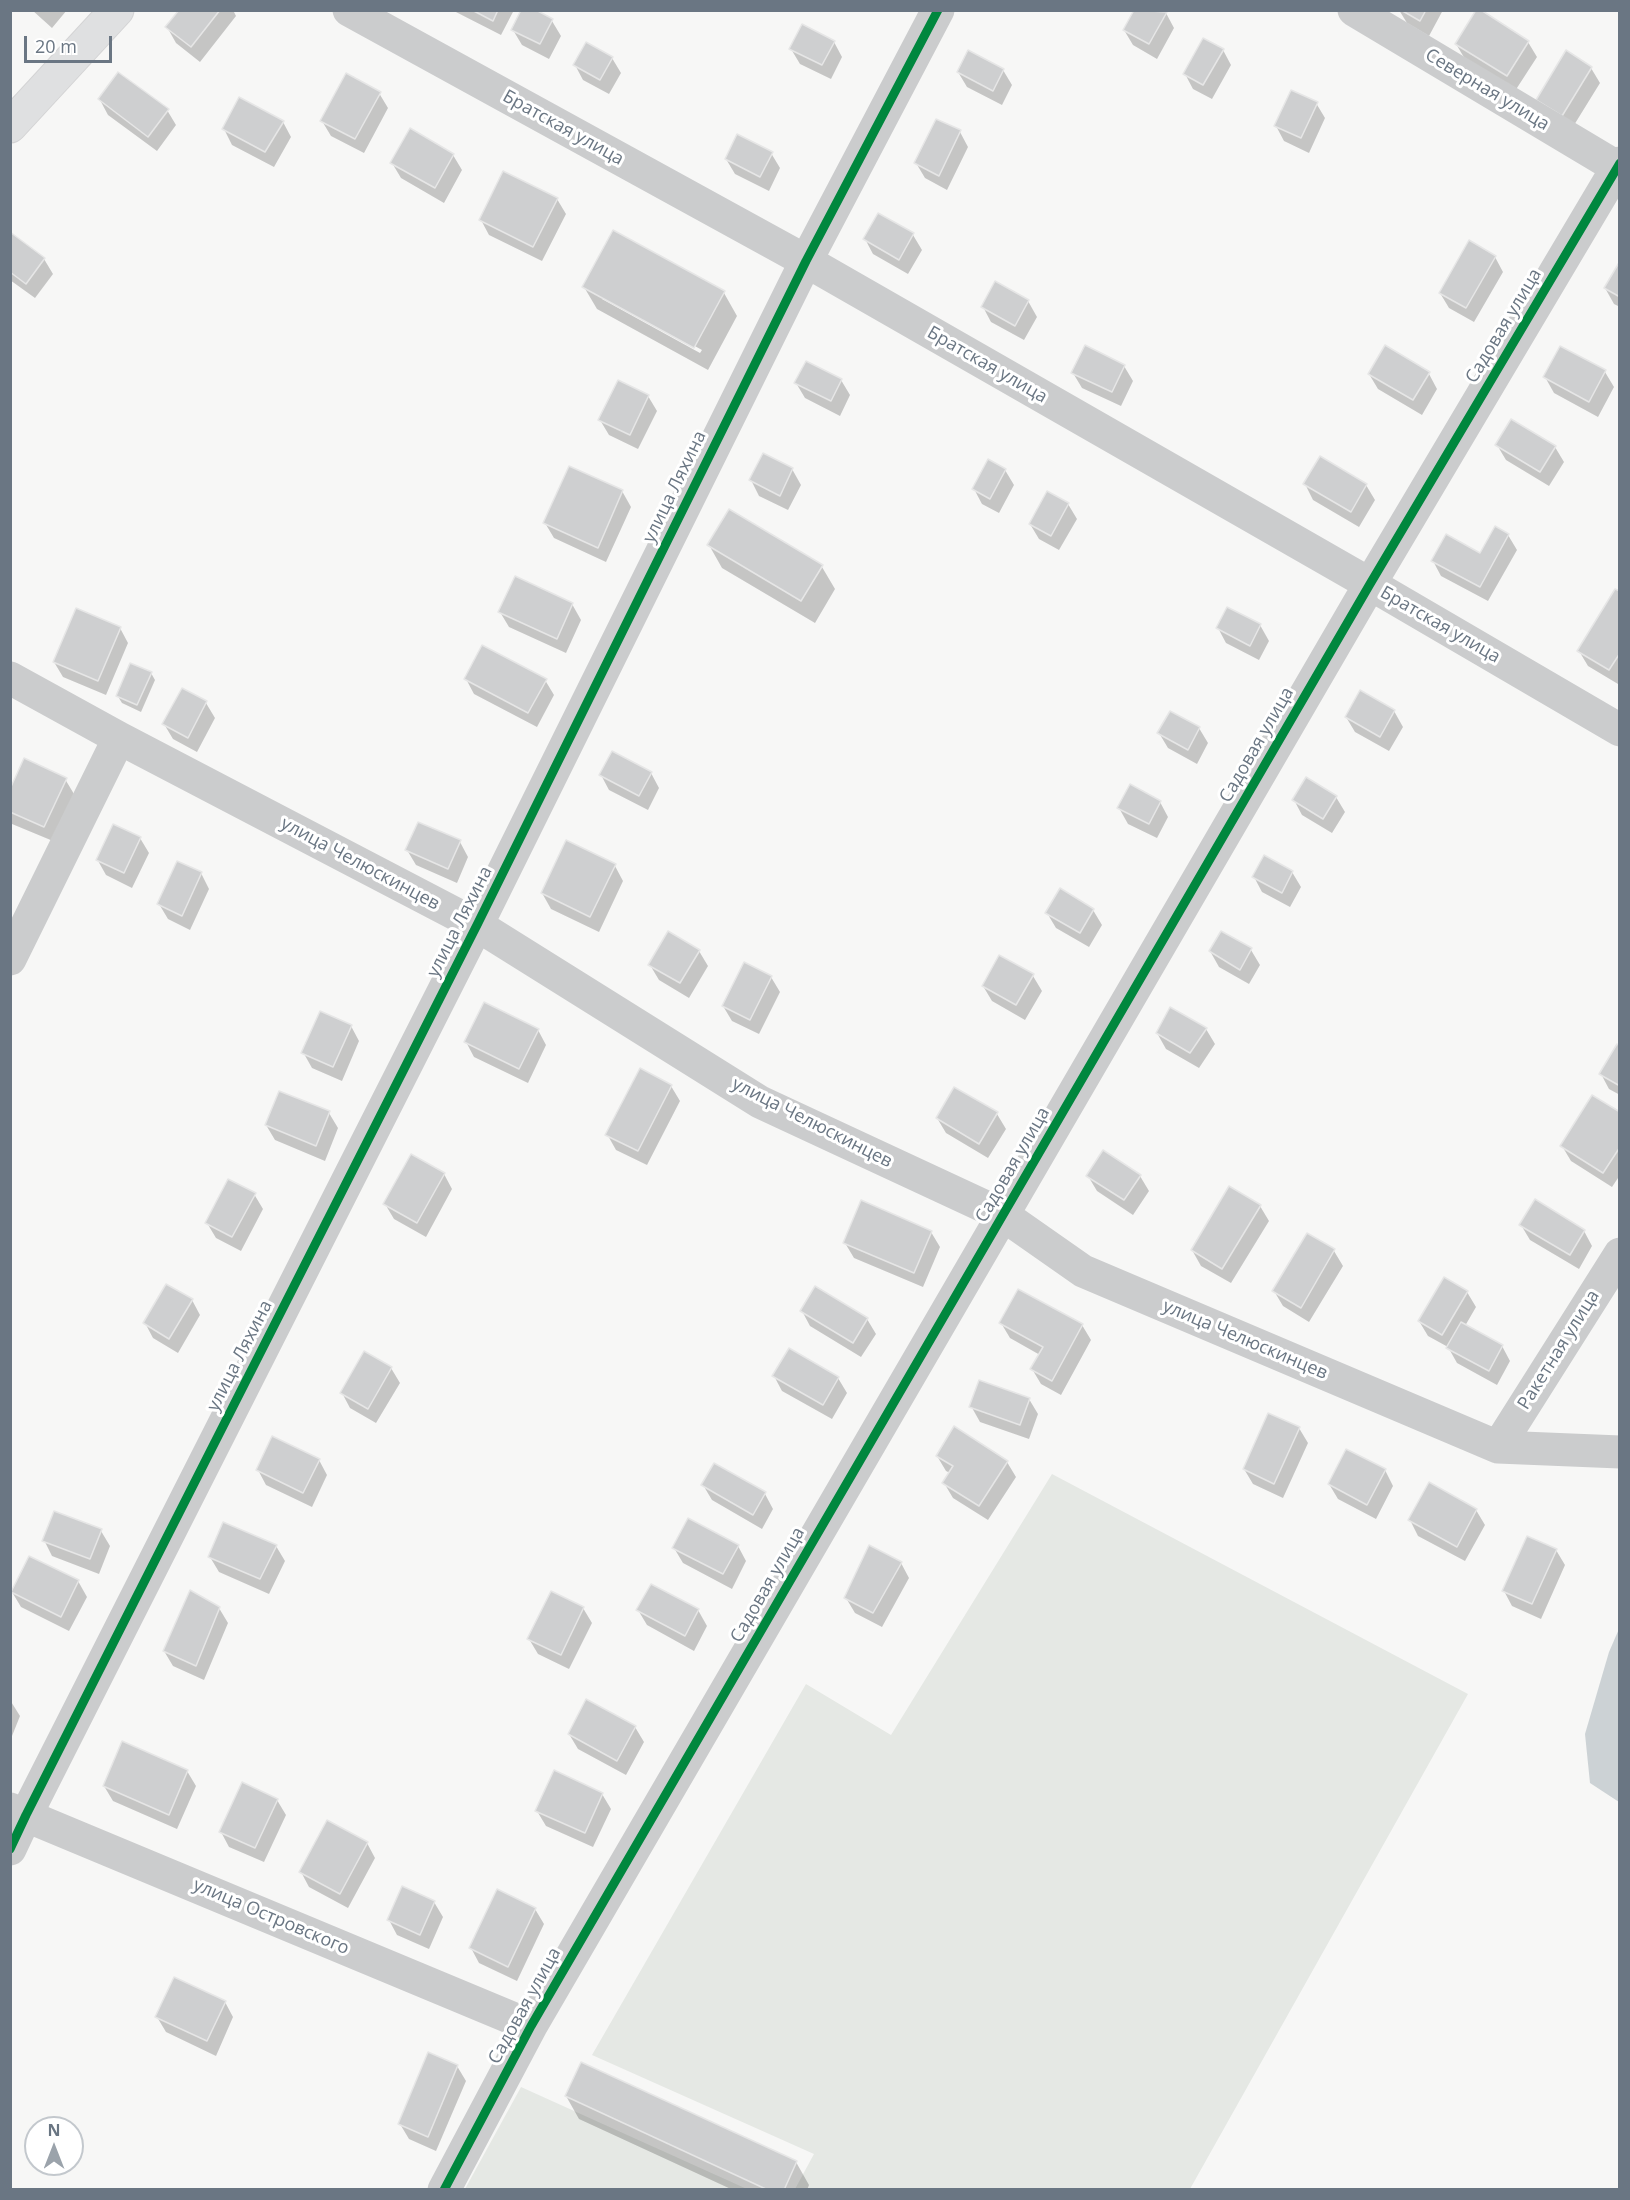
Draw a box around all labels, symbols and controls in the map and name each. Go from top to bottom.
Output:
scale bar [27,24,116,62]
text: 20 m [35,34,77,58]
street label: Северная улица [1421,44,1553,136]
street label: Братская улица [499,86,627,170]
street label: Садовая улица [1461,265,1547,387]
street label: Братская улица [923,322,1051,408]
street label: улица Ляхина [639,428,711,546]
street label: Братская улица [1376,582,1504,668]
street label: Садовая улица [1215,684,1299,806]
street label: улица Челюскинцев [277,813,443,915]
street label: улица Ляхина [423,863,497,981]
street label: улица Челюскинцев [728,1073,896,1173]
street label: Садовая улица [971,1104,1055,1226]
street label: Ракетная улица [1514,1286,1604,1414]
street label: улица Челюскинцев [1159,1295,1331,1385]
street label: улица Ляхина [203,1297,277,1415]
street label: Садовая улица [726,1524,810,1646]
street label: улица Островского [190,1874,352,1960]
street label: Садовая улица [484,1944,566,2068]
north arrow [24,2116,84,2176]
text: N [47,2119,61,2141]

